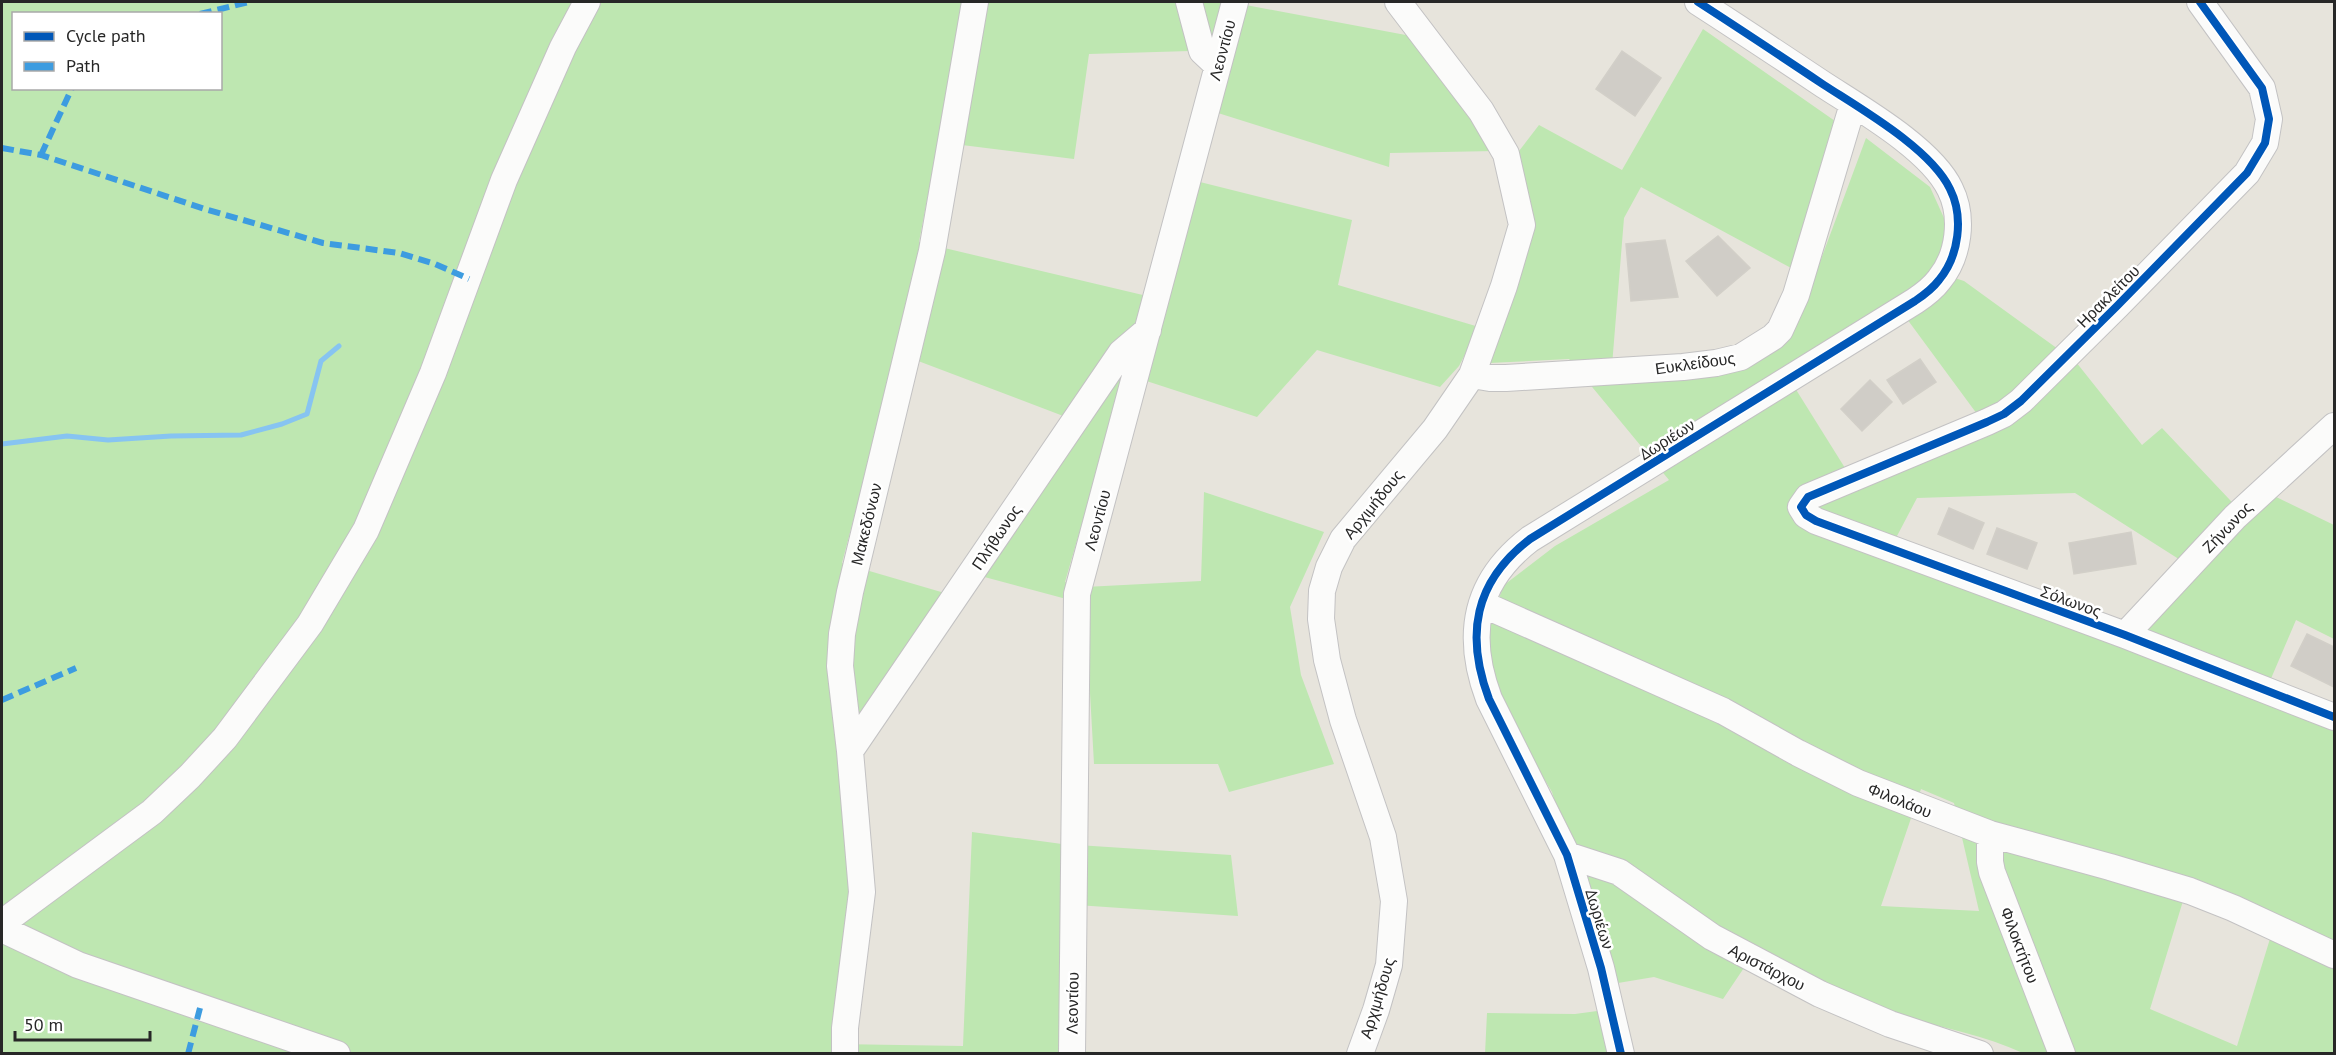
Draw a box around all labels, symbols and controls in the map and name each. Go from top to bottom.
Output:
legend [12,12,222,90]
street label: Λεοντίου [1204,17,1240,83]
text: Cycle path [66,24,146,47]
text: Path [66,54,100,77]
street label: Ηρακλείτου [2073,261,2143,331]
street label: Ευκλείδους [1654,347,1736,378]
street label: Δωριέων [1635,414,1699,464]
street label: Αρχιμήδους [1339,465,1407,543]
street label: Μακεδόνων [846,481,886,567]
street label: Λεοντίου [1079,487,1115,553]
street label: Ζήνωνος [2198,497,2257,557]
street label: Πλήθωνος [967,500,1025,573]
street label: Σόλωνος [2038,581,2104,621]
street label: Φιλολάου [1865,778,1935,822]
street label: Δωριέων [1581,886,1619,952]
street label: Φιλοκτήτου [1996,904,2044,986]
street label: Αριστάρχου [1725,939,1809,995]
street label: Αρχιμήδους [1355,955,1399,1041]
street label: Λεοντίου [1061,972,1083,1034]
scale bar [15,1004,150,1042]
text: 50 m [24,1013,63,1036]

